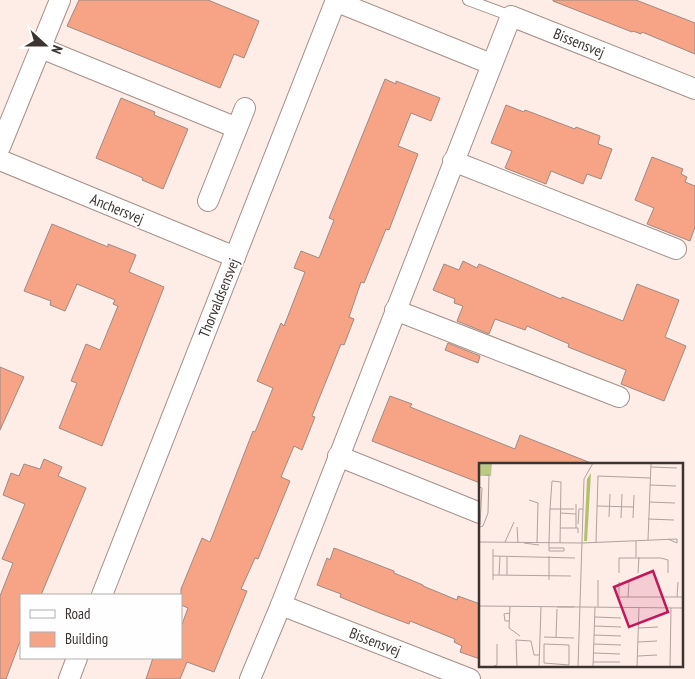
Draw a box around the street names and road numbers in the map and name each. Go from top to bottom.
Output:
street label: Bissensvej [551,24,608,61]
street label: Anchersvej [88,189,147,228]
street label: Thorvaldsensvej [194,255,243,340]
street label: Bissensvej [347,623,404,660]

